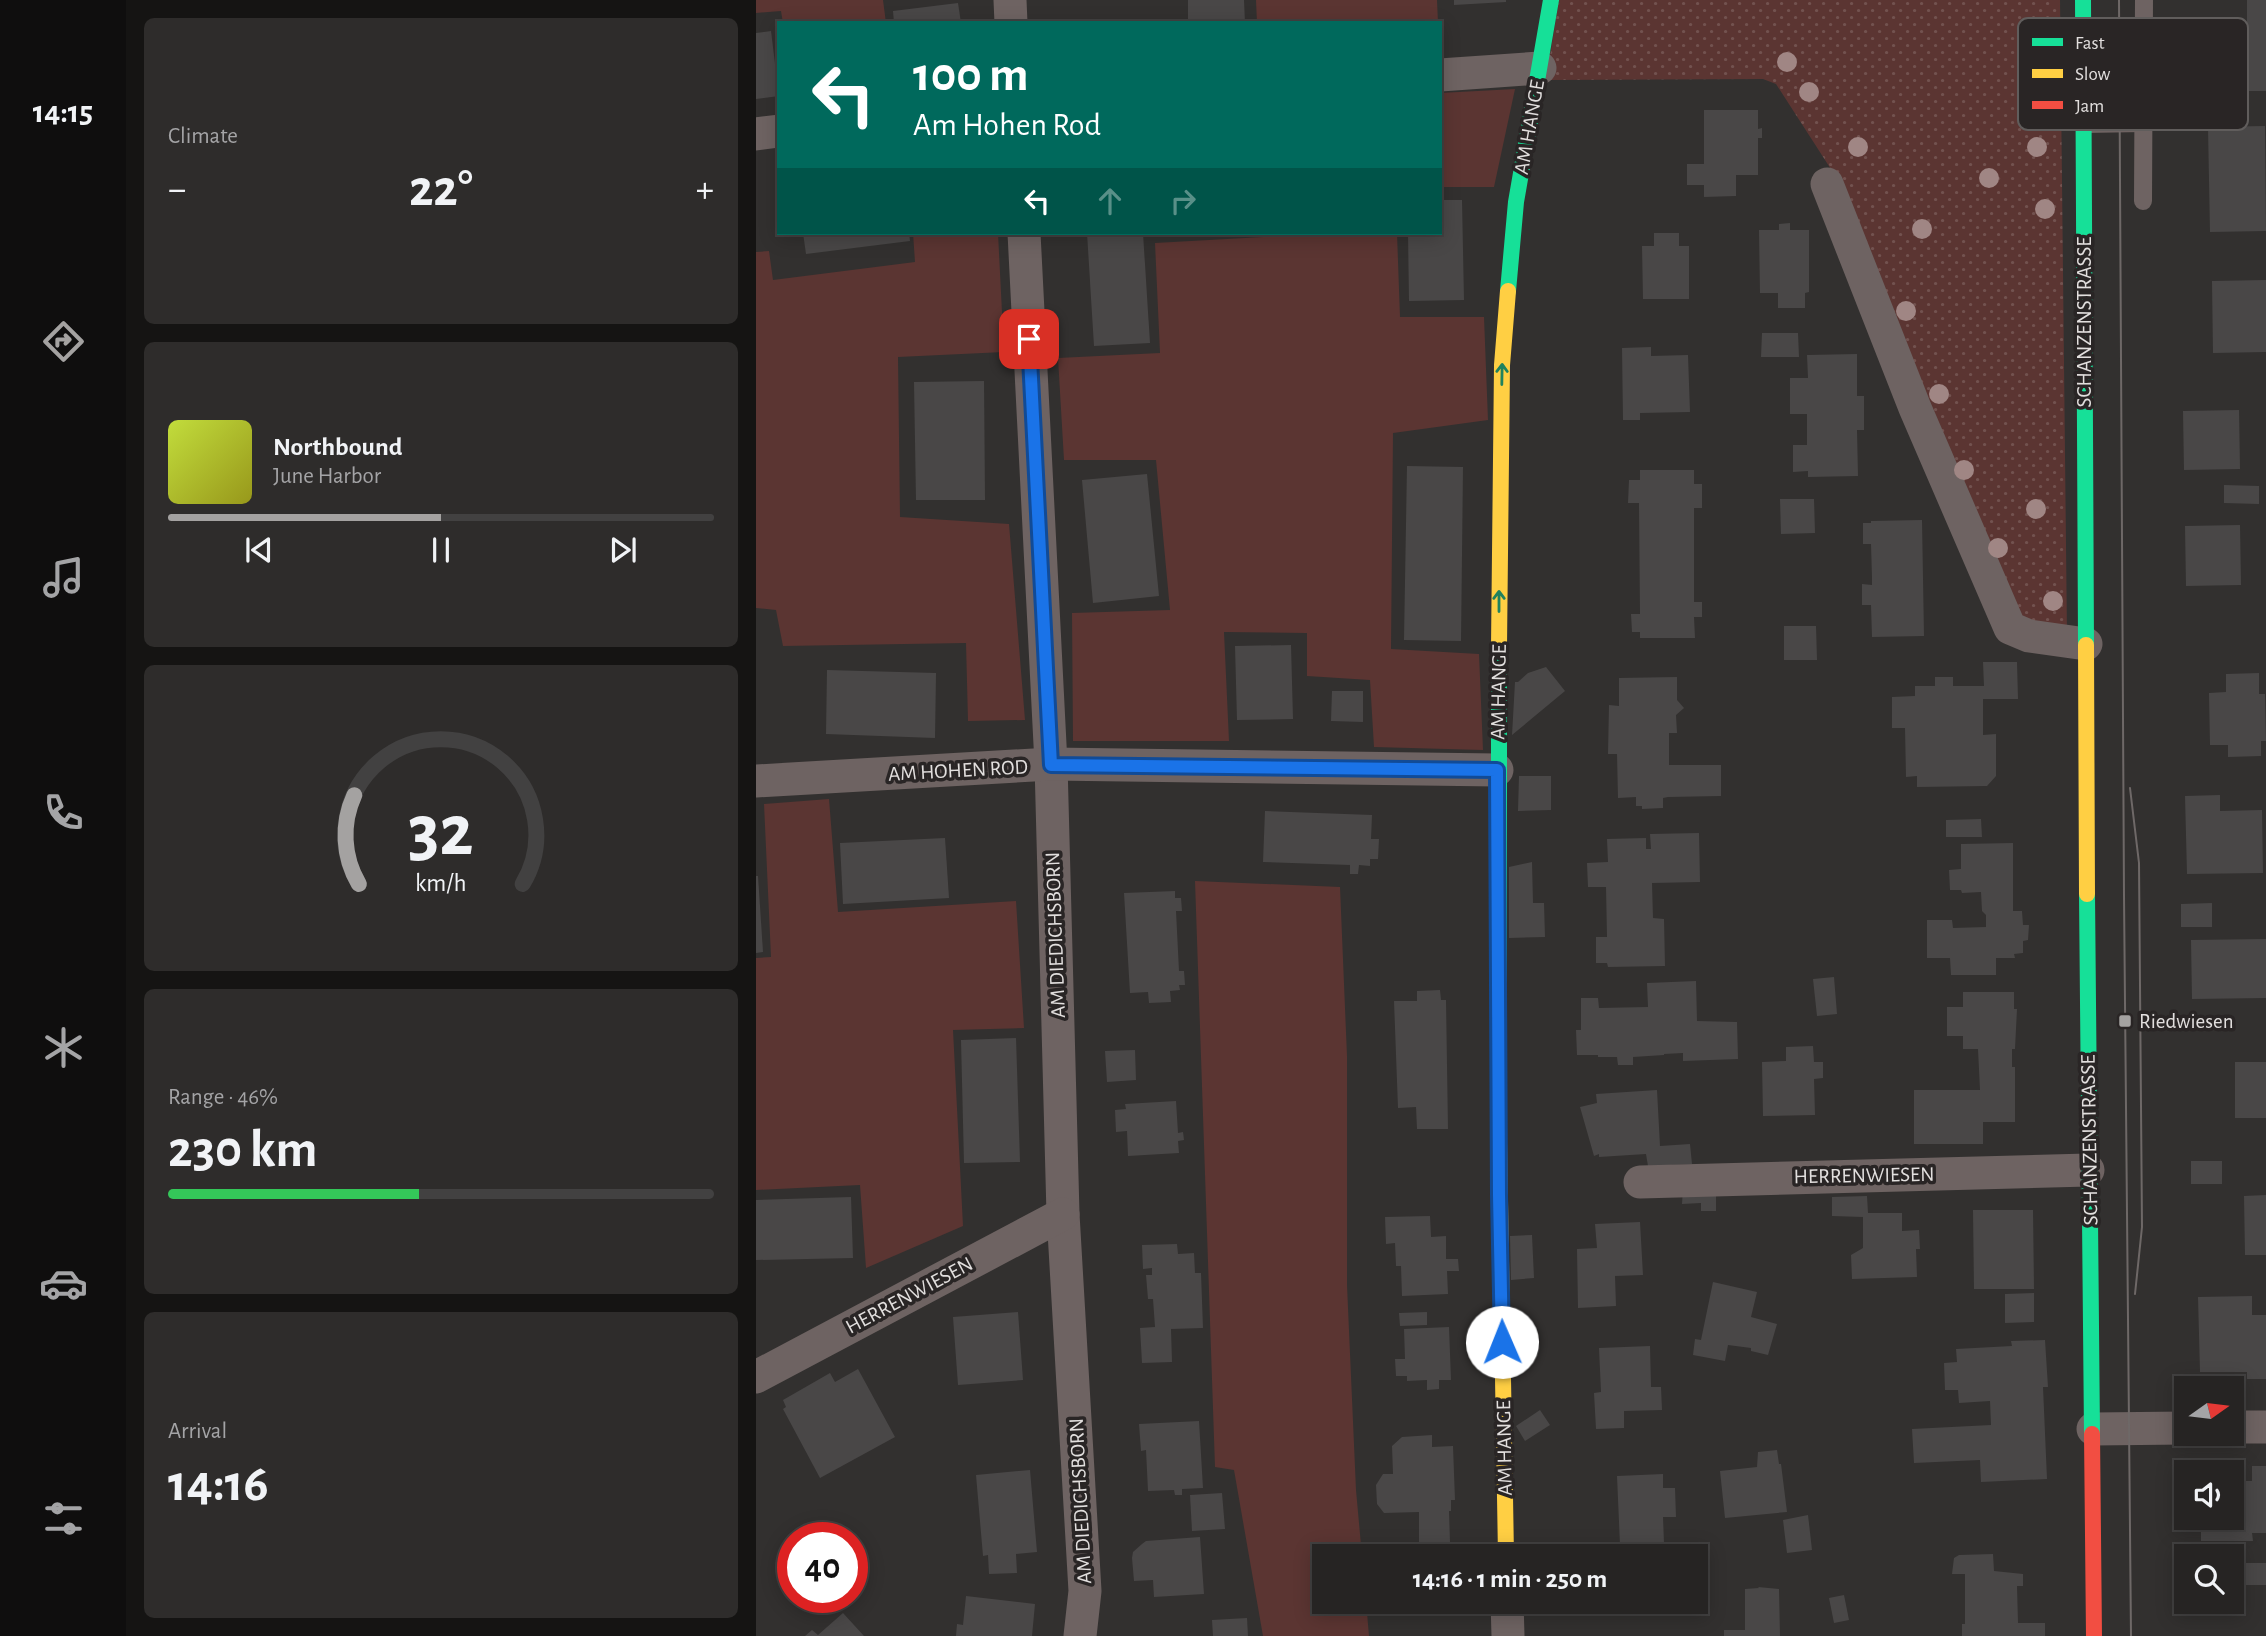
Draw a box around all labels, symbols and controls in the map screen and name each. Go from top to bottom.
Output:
legend [2018,18,2248,130]
text: Fast [2075,34,2105,53]
icon: left [798,49,889,140]
text: 100 m [913,51,1029,100]
text: Slow [2075,65,2111,84]
street label: AM HANGE [1511,78,1548,176]
text: 14:15 [33,96,93,128]
text: Jam [2075,97,2104,116]
text: Am Hohen Rod [913,109,1101,141]
text: Climate [168,125,238,148]
text: 22° [409,163,473,215]
text: − [168,171,186,209]
text: + [696,171,714,209]
icon: left [1018,182,1056,220]
icon: ahead [1091,182,1129,220]
icon: right [1164,182,1202,220]
street label: SCHANZENSTRASSE [2074,237,2095,407]
pin [999,309,1059,369]
icon: directions [39,317,88,366]
icon: arrive [1010,320,1048,358]
one-way arrow [1496,363,1509,386]
text: Northbound [273,434,402,460]
text: June Harbor [273,465,381,488]
icon: previous [240,531,278,569]
icon: pause [422,531,460,569]
icon: next [604,531,642,569]
icon: music [39,553,88,602]
one-way arrow [1492,590,1506,613]
street label: AM HANGE [1487,644,1510,740]
street label: AM HOHEN ROD [887,756,1029,785]
icon: phone [39,788,88,837]
text: 32 [408,796,474,869]
street label: AM DIEDICHSBORN [1042,852,1069,1018]
text: km/h [415,871,467,896]
place label: Riedwiesen [2139,1011,2233,1032]
marker: Riedwiesen [2117,1013,2133,1029]
icon: climate [39,1023,88,1072]
street label: SCHANZENSTRASSE [2078,1054,2101,1226]
text: Range · 46% [168,1086,278,1109]
text: 230 km [168,1124,318,1176]
street label: HERRENWIESEN [1793,1164,1935,1187]
street label: HERRENWIESEN [842,1253,976,1338]
icon: car [39,1259,88,1308]
position arrow [1465,1305,1539,1379]
north arrow [2174,1376,2244,1446]
map controls [2174,1376,2244,1614]
street label: AM HANGE [1493,1400,1516,1496]
street label: AM DIEDICHSBORN [1066,1417,1095,1584]
text: Arrival [168,1420,227,1443]
text: 14:16 [168,1458,269,1510]
button: sound [2174,1460,2244,1530]
icon: filters [39,1494,88,1543]
speed limit sign: 40 [777,1522,868,1613]
button: search [2174,1544,2244,1614]
text: 14:16 · 1 min · 250 m [1413,1566,1607,1592]

